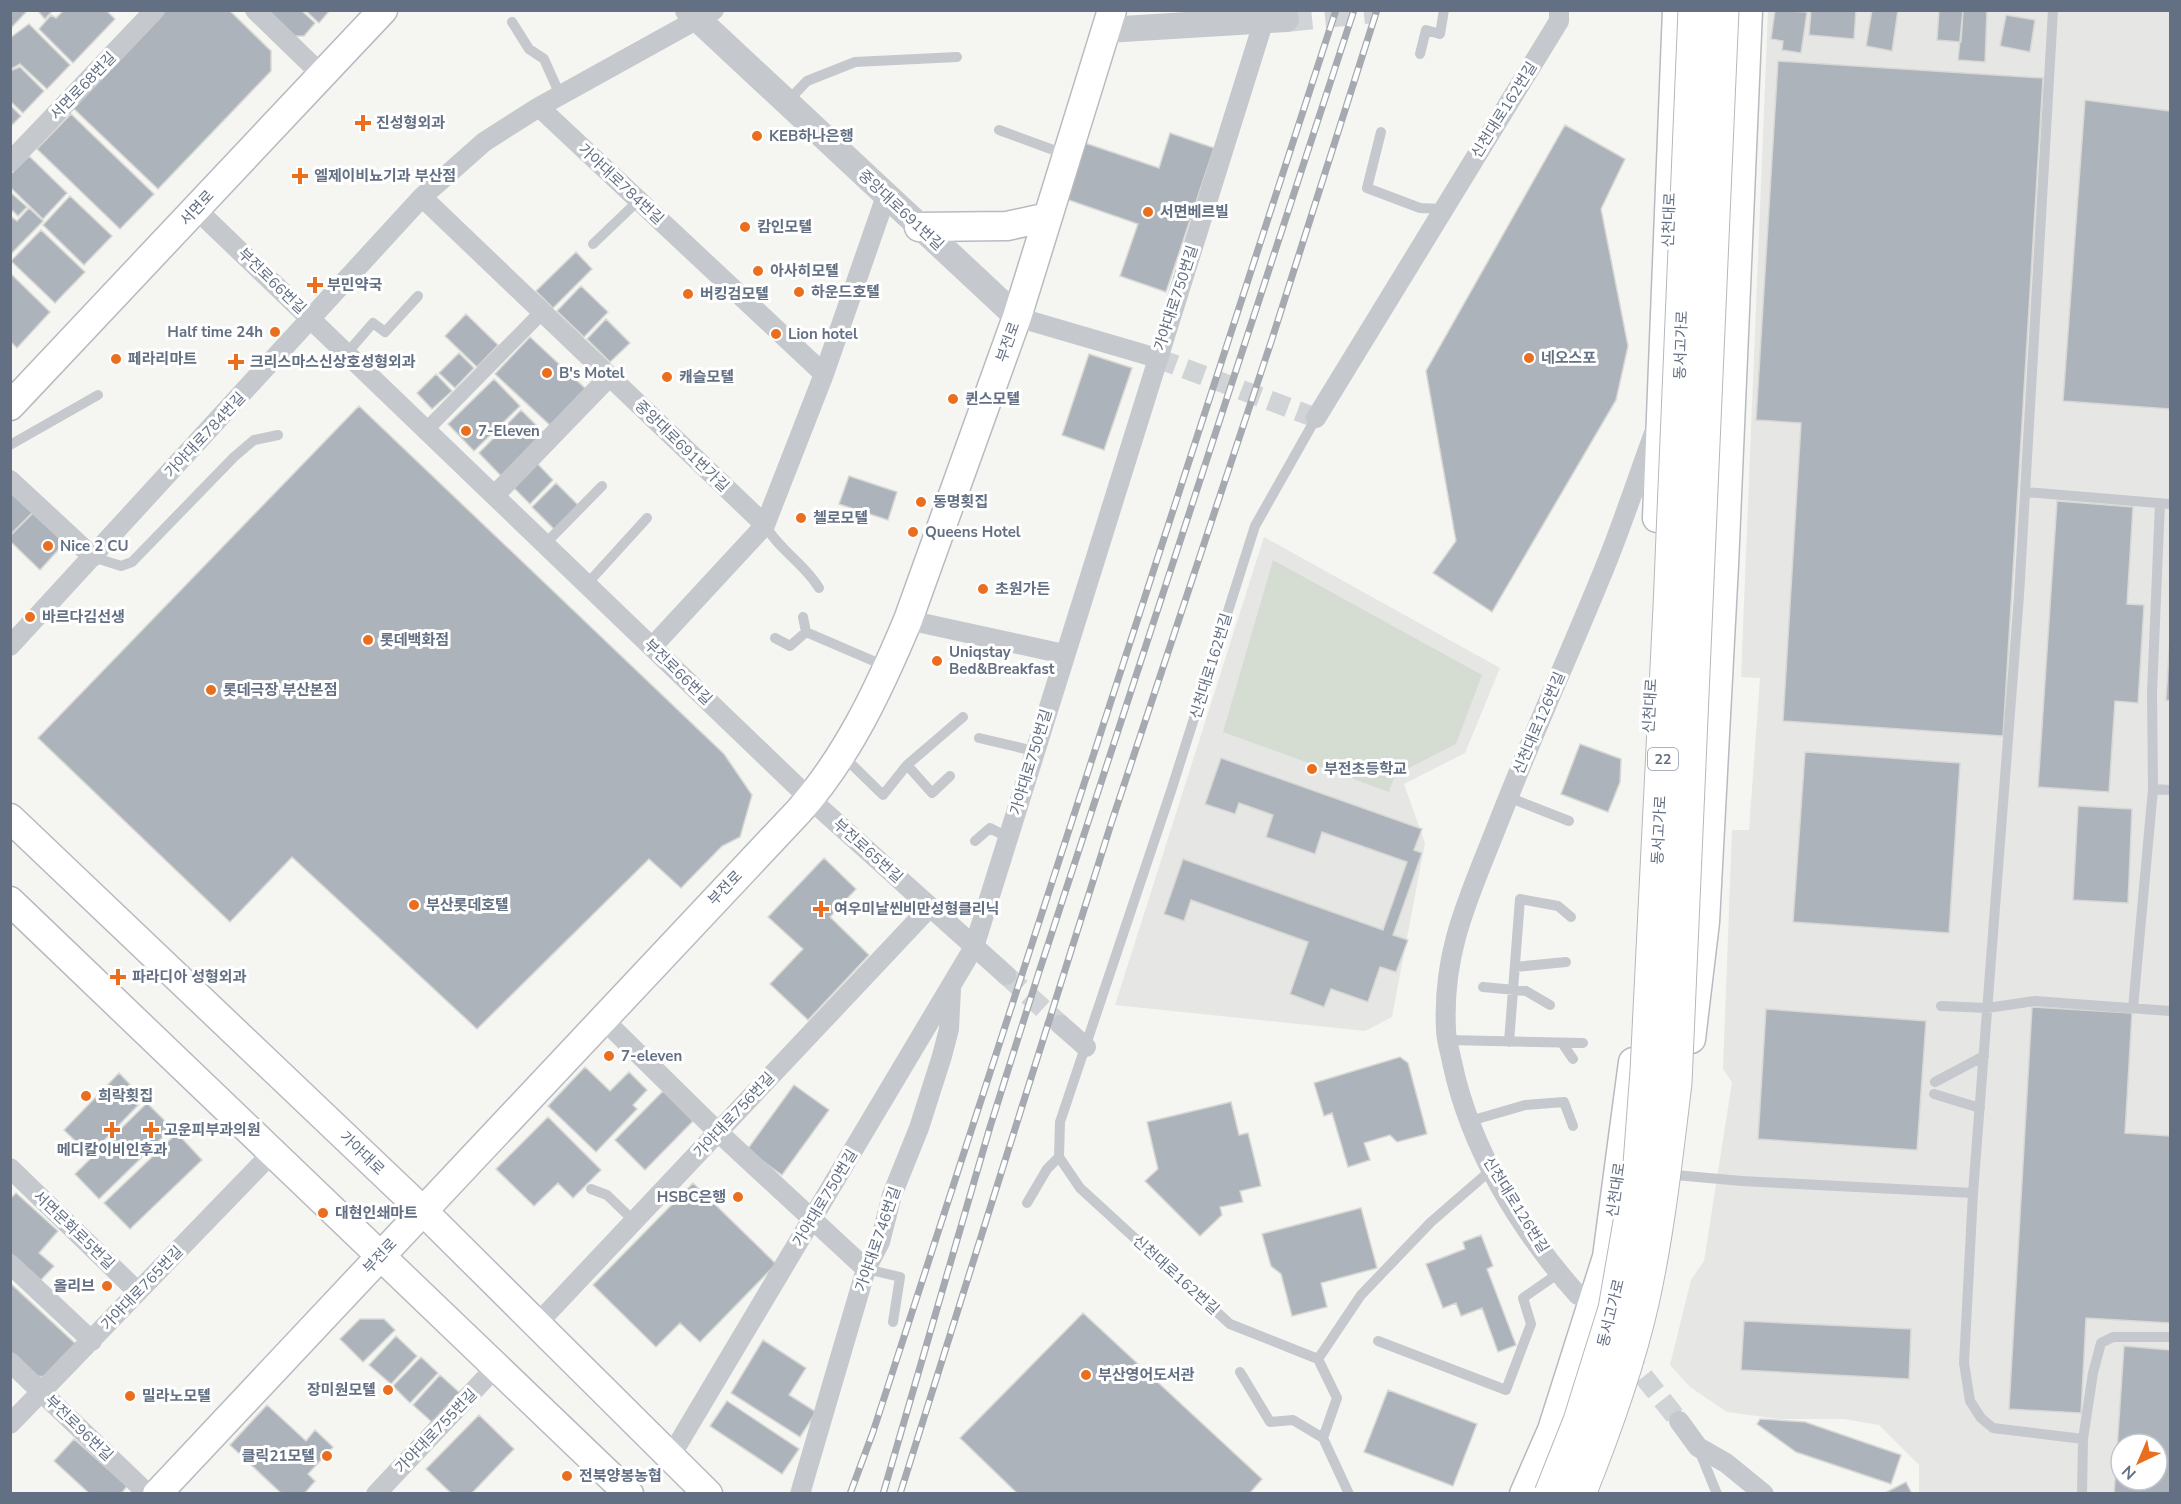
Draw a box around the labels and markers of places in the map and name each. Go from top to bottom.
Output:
place label: 진성형외과 [376,113,445,133]
marker: 진성형외과 [354,114,372,132]
place label: KEB하나은행 [769,126,853,146]
marker: KEB하나은행 [750,129,764,143]
place label: 엘제이비뇨기과 부산점 [314,166,456,186]
marker: 엘제이비뇨기과 부산점 [291,167,309,185]
place label: 서면베르빌 [1160,202,1229,222]
marker: 서면베르빌 [1141,205,1155,219]
place label: 캄인모텔 [757,217,812,237]
marker: 캄인모텔 [738,220,752,234]
place label: 아사히모텔 [770,261,839,281]
marker: 아사히모텔 [751,264,765,278]
place label: 부민약국 [327,275,382,295]
marker: 부민약국 [308,278,322,292]
place label: 하운드호텔 [811,282,880,302]
place label: 버킹검모텔 [700,284,769,304]
marker: 하운드호텔 [792,285,806,299]
marker: 버킹검모텔 [681,287,695,301]
place label: Half time 24h [167,322,263,342]
place label: Lion hotel [788,324,858,344]
marker: Half time 24h [268,325,282,339]
marker: Lion hotel [769,327,783,341]
place label: 네오스포 [1541,348,1596,368]
place label: 페라리마트 [128,349,197,369]
marker: 네오스포 [1522,351,1536,365]
marker: 페라리마트 [109,352,123,366]
place label: 크리스마스신상호성형외과 [250,352,416,372]
marker: 크리스마스신상호성형외과 [227,353,245,371]
place label: B's Motel [559,363,625,383]
marker: B's Motel [540,366,554,380]
place label: 캐슬모텔 [679,367,734,387]
marker: 캐슬모텔 [660,370,674,384]
place label: 퀸스모텔 [965,389,1020,409]
marker: 퀸스모텔 [946,392,960,406]
place label: 7-Eleven [478,421,540,441]
marker: 7-Eleven [459,424,473,438]
place label: 동명횟집 [933,492,988,512]
marker: 동명횟집 [914,495,928,509]
place label: 첼로모텔 [813,508,868,528]
marker: 첼로모텔 [794,511,808,525]
place label: Queens Hotel [925,522,1021,542]
marker: Queens Hotel [906,525,920,539]
place label: Nice 2 CU [60,536,128,556]
marker: Nice 2 CU [41,539,55,553]
place label: 초원가든 [995,579,1050,599]
marker: 초원가든 [976,582,990,596]
place label: 바르다김선생 [42,607,125,627]
marker: 바르다김선생 [23,610,37,624]
place label: 롯데백화점 [380,630,449,650]
marker: 롯데백화점 [361,633,375,647]
place label: Uniqstay Bed&Breakfast [949,642,1055,679]
marker: Uniqstay Bed&Breakfast [930,654,944,668]
place label: 롯데극장 부산본점 [223,680,337,700]
marker: 롯데극장 부산본점 [204,683,218,697]
place label: 부전초등학교 [1324,759,1407,779]
marker: 부전초등학교 [1305,762,1319,776]
place label: 부산롯데호텔 [426,895,509,915]
marker: 부산롯데호텔 [407,898,421,912]
place label: 여우미날씬비만성형클리닉 [834,899,1000,919]
marker: 여우미날씬비만성형클리닉 [812,900,830,918]
place label: 파라디아 성형외과 [132,967,247,987]
marker: 파라디아 성형외과 [109,968,127,986]
place label: 7-eleven [621,1046,682,1066]
marker: 7-eleven [602,1049,616,1063]
place label: 희락횟집 [98,1086,153,1106]
marker: 희락횟집 [79,1089,93,1103]
place label: 고운피부과의원 [164,1120,261,1140]
marker: 메디칼이비인후과 [103,1121,121,1139]
marker: 고운피부과의원 [142,1121,160,1139]
place label: 메디칼이비인후과 [57,1140,167,1160]
place label: HSBC은행 [657,1187,726,1207]
marker: HSBC은행 [731,1190,745,1204]
place label: 대현인쇄마트 [335,1203,418,1223]
marker: 대현인쇄마트 [316,1206,330,1220]
place label: 올리브 [54,1276,95,1296]
marker: 올리브 [100,1279,114,1293]
place label: 부산영어도서관 [1098,1365,1195,1385]
marker: 부산영어도서관 [1079,1368,1093,1382]
place label: 장미원모텔 [307,1380,376,1400]
marker: 장미원모텔 [381,1383,395,1397]
place label: 밀라노모텔 [142,1386,211,1406]
marker: 밀라노모텔 [123,1389,137,1403]
place label: 클릭21모텔 [242,1446,315,1466]
marker: 클릭21모텔 [320,1449,334,1463]
place label: 전북양봉농협 [579,1466,662,1486]
marker: 전북양봉농협 [560,1469,574,1483]

